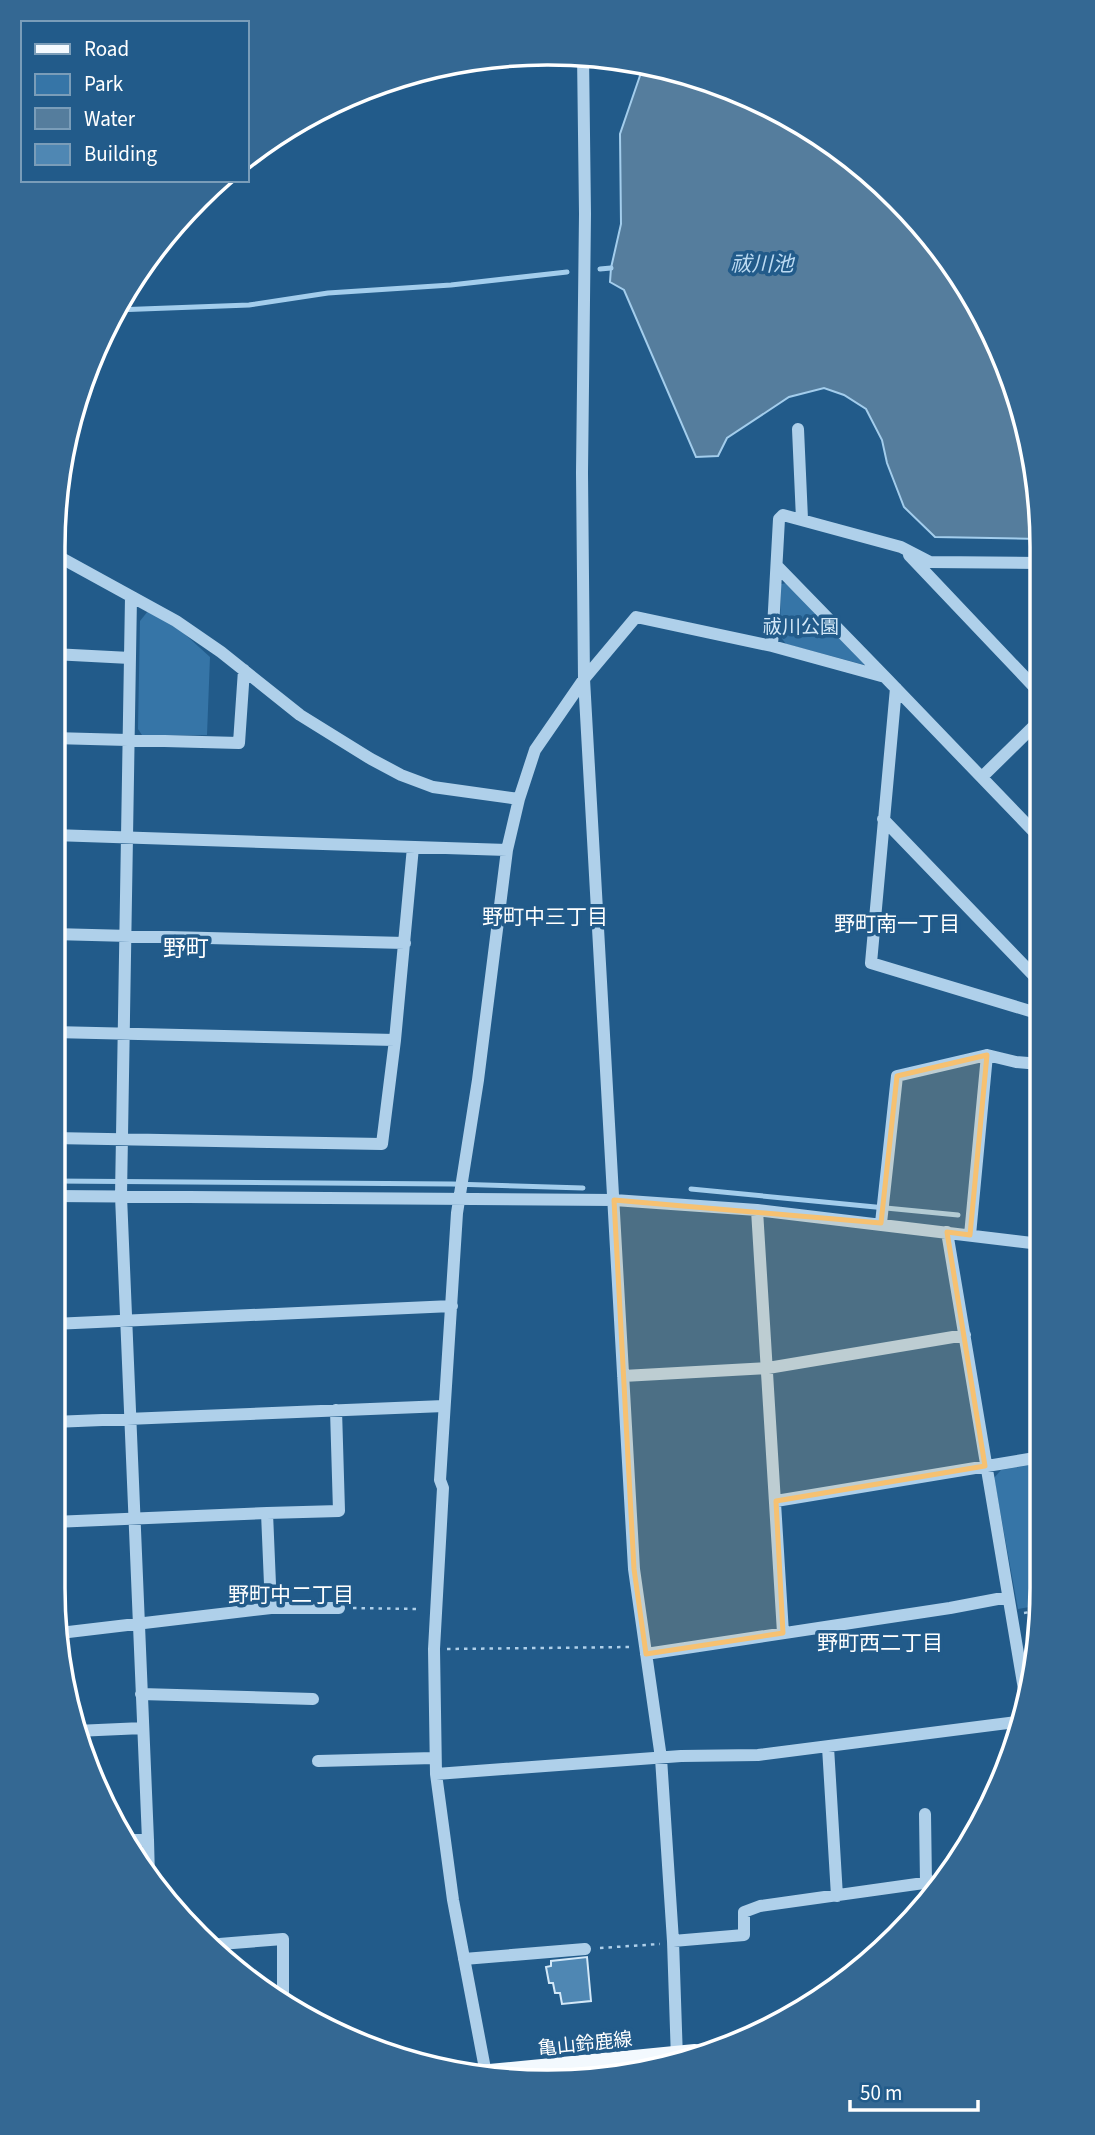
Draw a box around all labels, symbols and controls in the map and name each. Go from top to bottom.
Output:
legend [21,21,248,182]
text: Road [84,34,129,64]
text: Park [84,69,124,99]
text: Water [84,104,136,134]
text: Building [84,139,158,169]
water label: 祓川池 [731,249,795,279]
park label: 祓川公園 [763,614,839,641]
district label: 野町中三丁目 [482,902,608,932]
district label: 野町南一丁目 [834,909,960,939]
district label: 野町 [163,932,209,965]
district label: 野町中二丁目 [228,1580,354,1610]
district label: 野町西二丁目 [817,1628,943,1658]
street label: 亀山鈴鹿線 [536,2026,634,2063]
scale bar [850,2068,978,2112]
text: 50 m [860,2078,902,2108]

